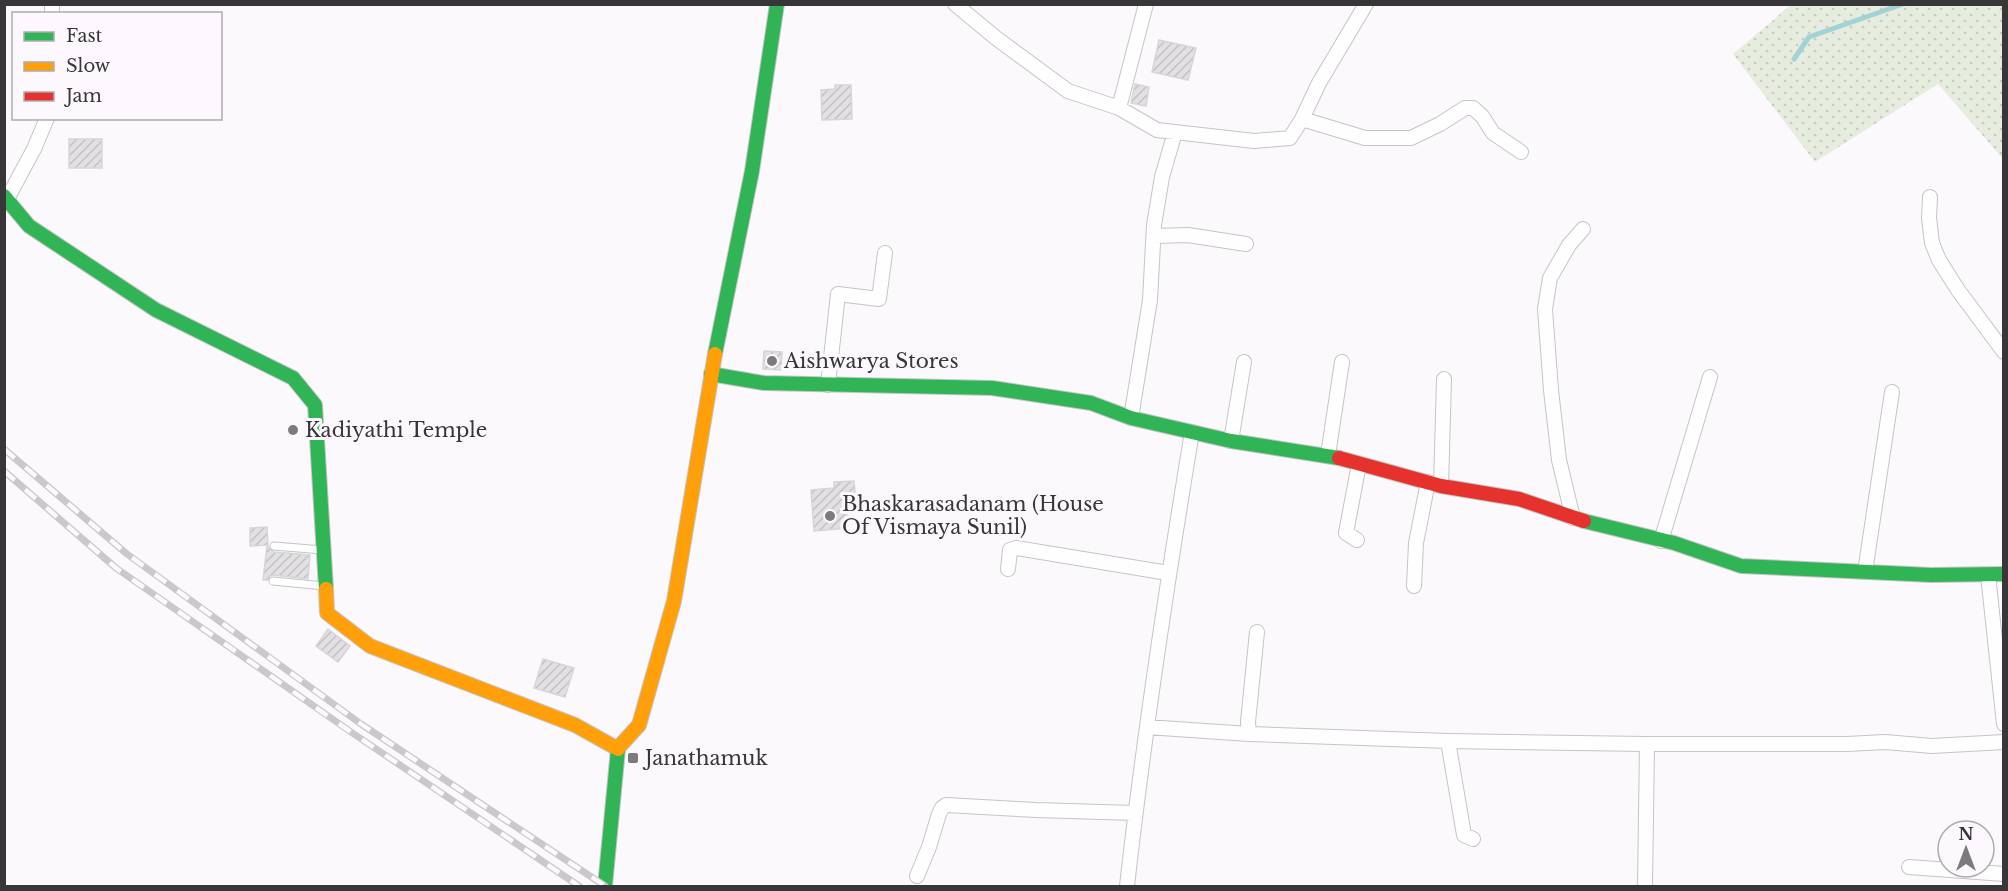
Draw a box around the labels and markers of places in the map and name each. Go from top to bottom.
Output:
place label: Aishwarya Stores [783,349,959,373]
marker: Aishwarya Stores [765,354,779,368]
place label: Kadiyathi Temple [305,418,487,442]
marker: Kadiyathi Temple [286,423,300,437]
place label: Bhaskarasadanam (House Of Vismaya Sunil) [842,492,1104,539]
marker: Bhaskarasadanam (House Of Vismaya Sunil) [823,509,837,523]
place label: Janathamuk [642,746,768,770]
marker: Janathamuk [626,751,640,765]

